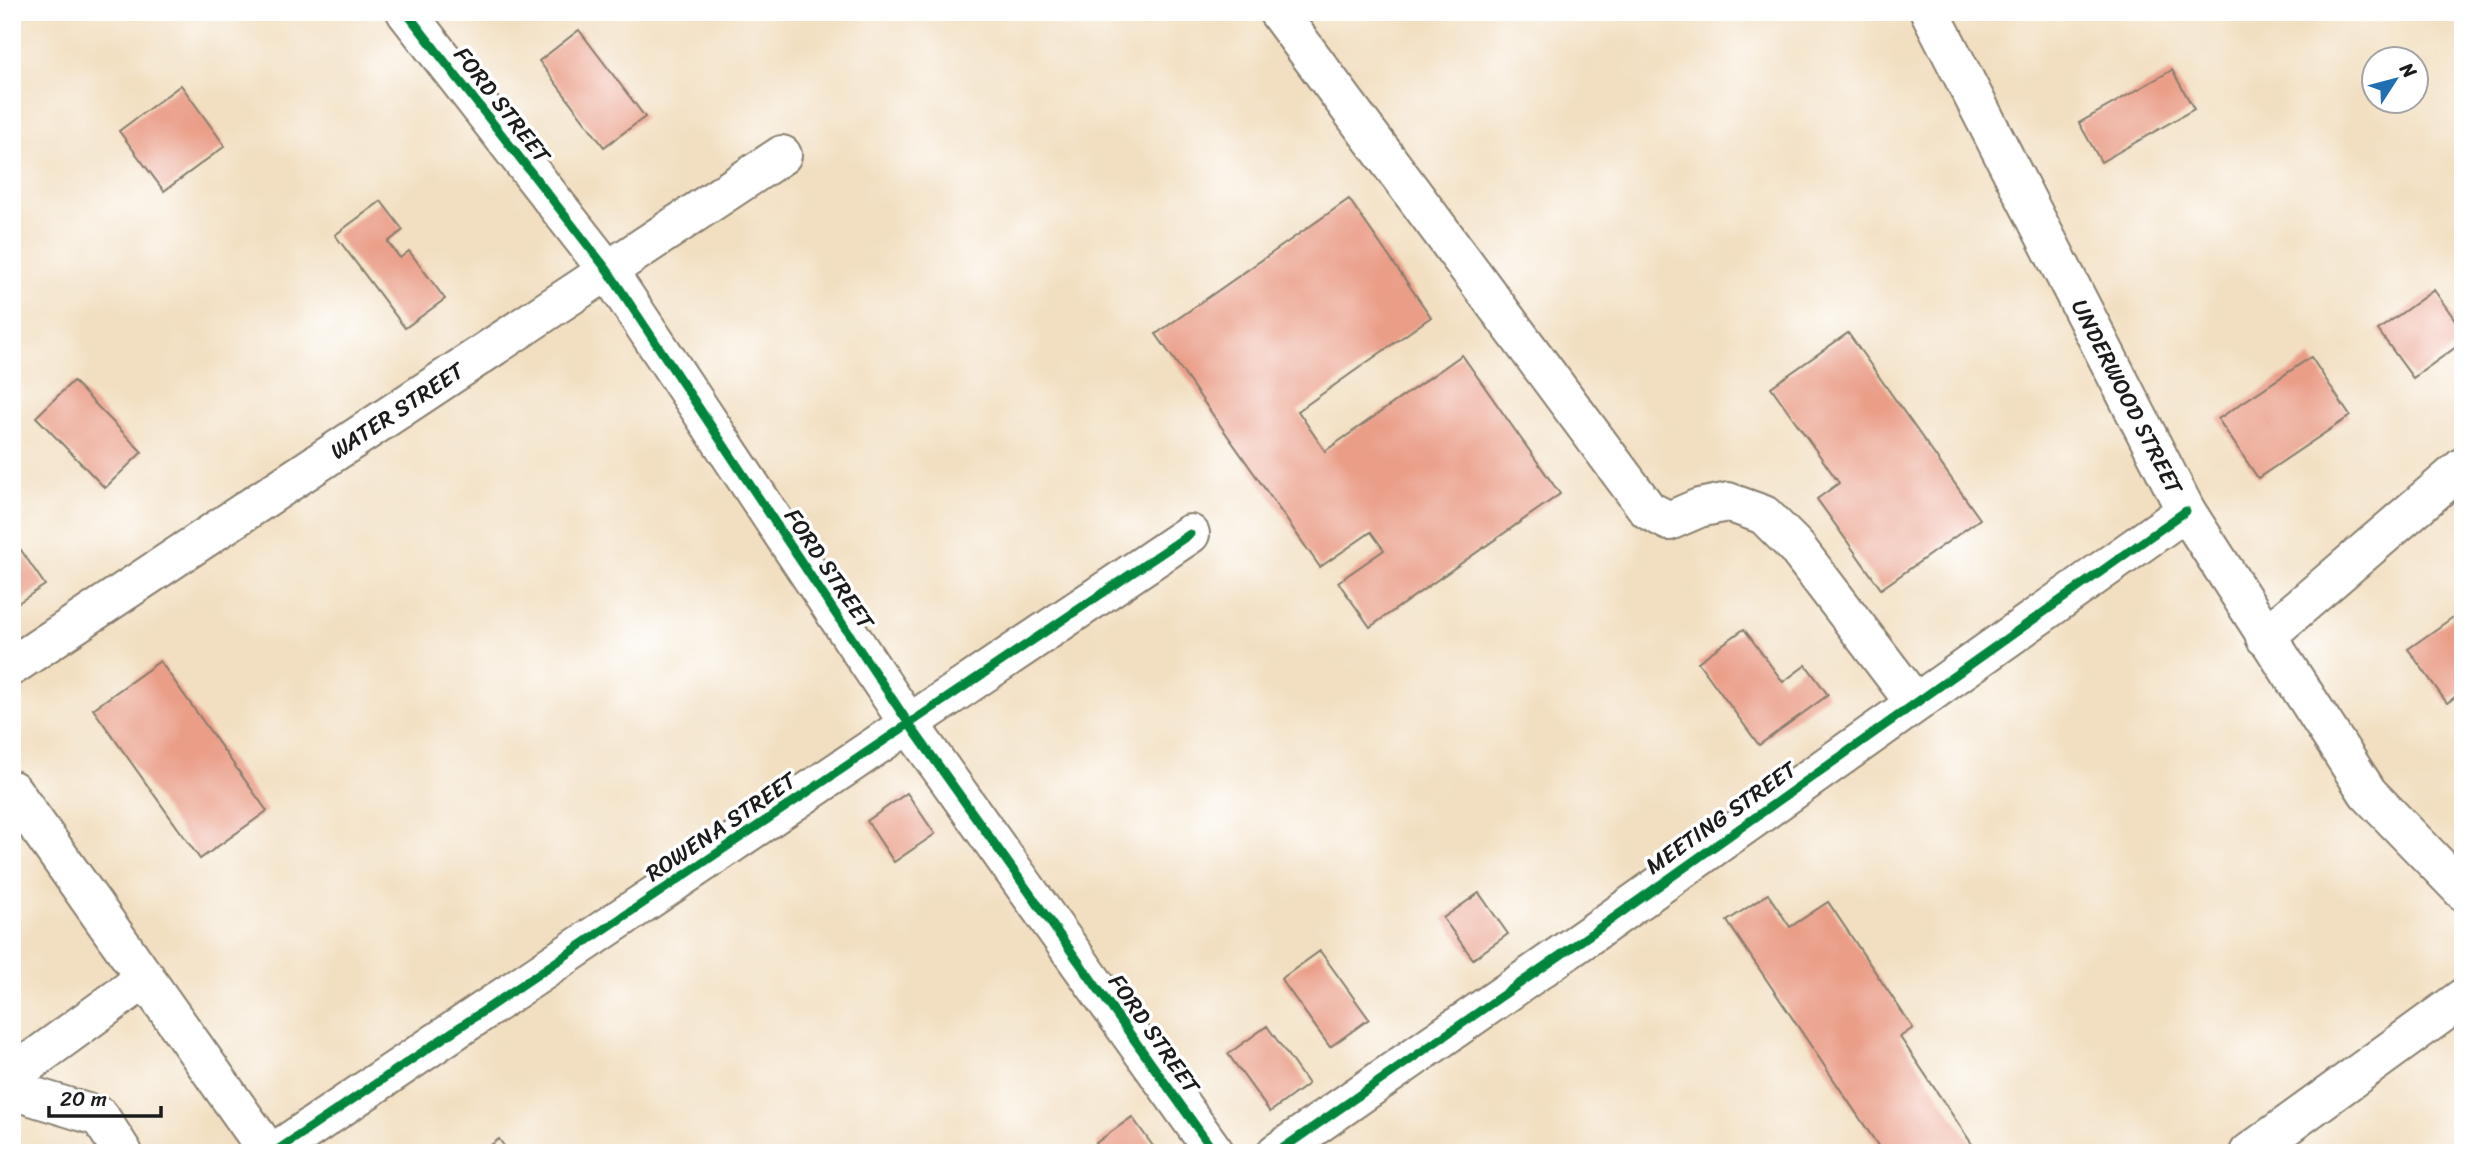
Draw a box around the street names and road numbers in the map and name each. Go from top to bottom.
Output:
street label: FORD STREET [443,37,562,174]
street label: UNDERWOOD STREET [2060,291,2195,503]
street label: WATER STREET [321,350,474,470]
street label: FORD STREET [773,500,886,639]
street label: MEETING STREET [1636,749,1807,886]
street label: ROWENA STREET [637,760,806,893]
street label: FORD STREET [1097,965,1212,1104]

